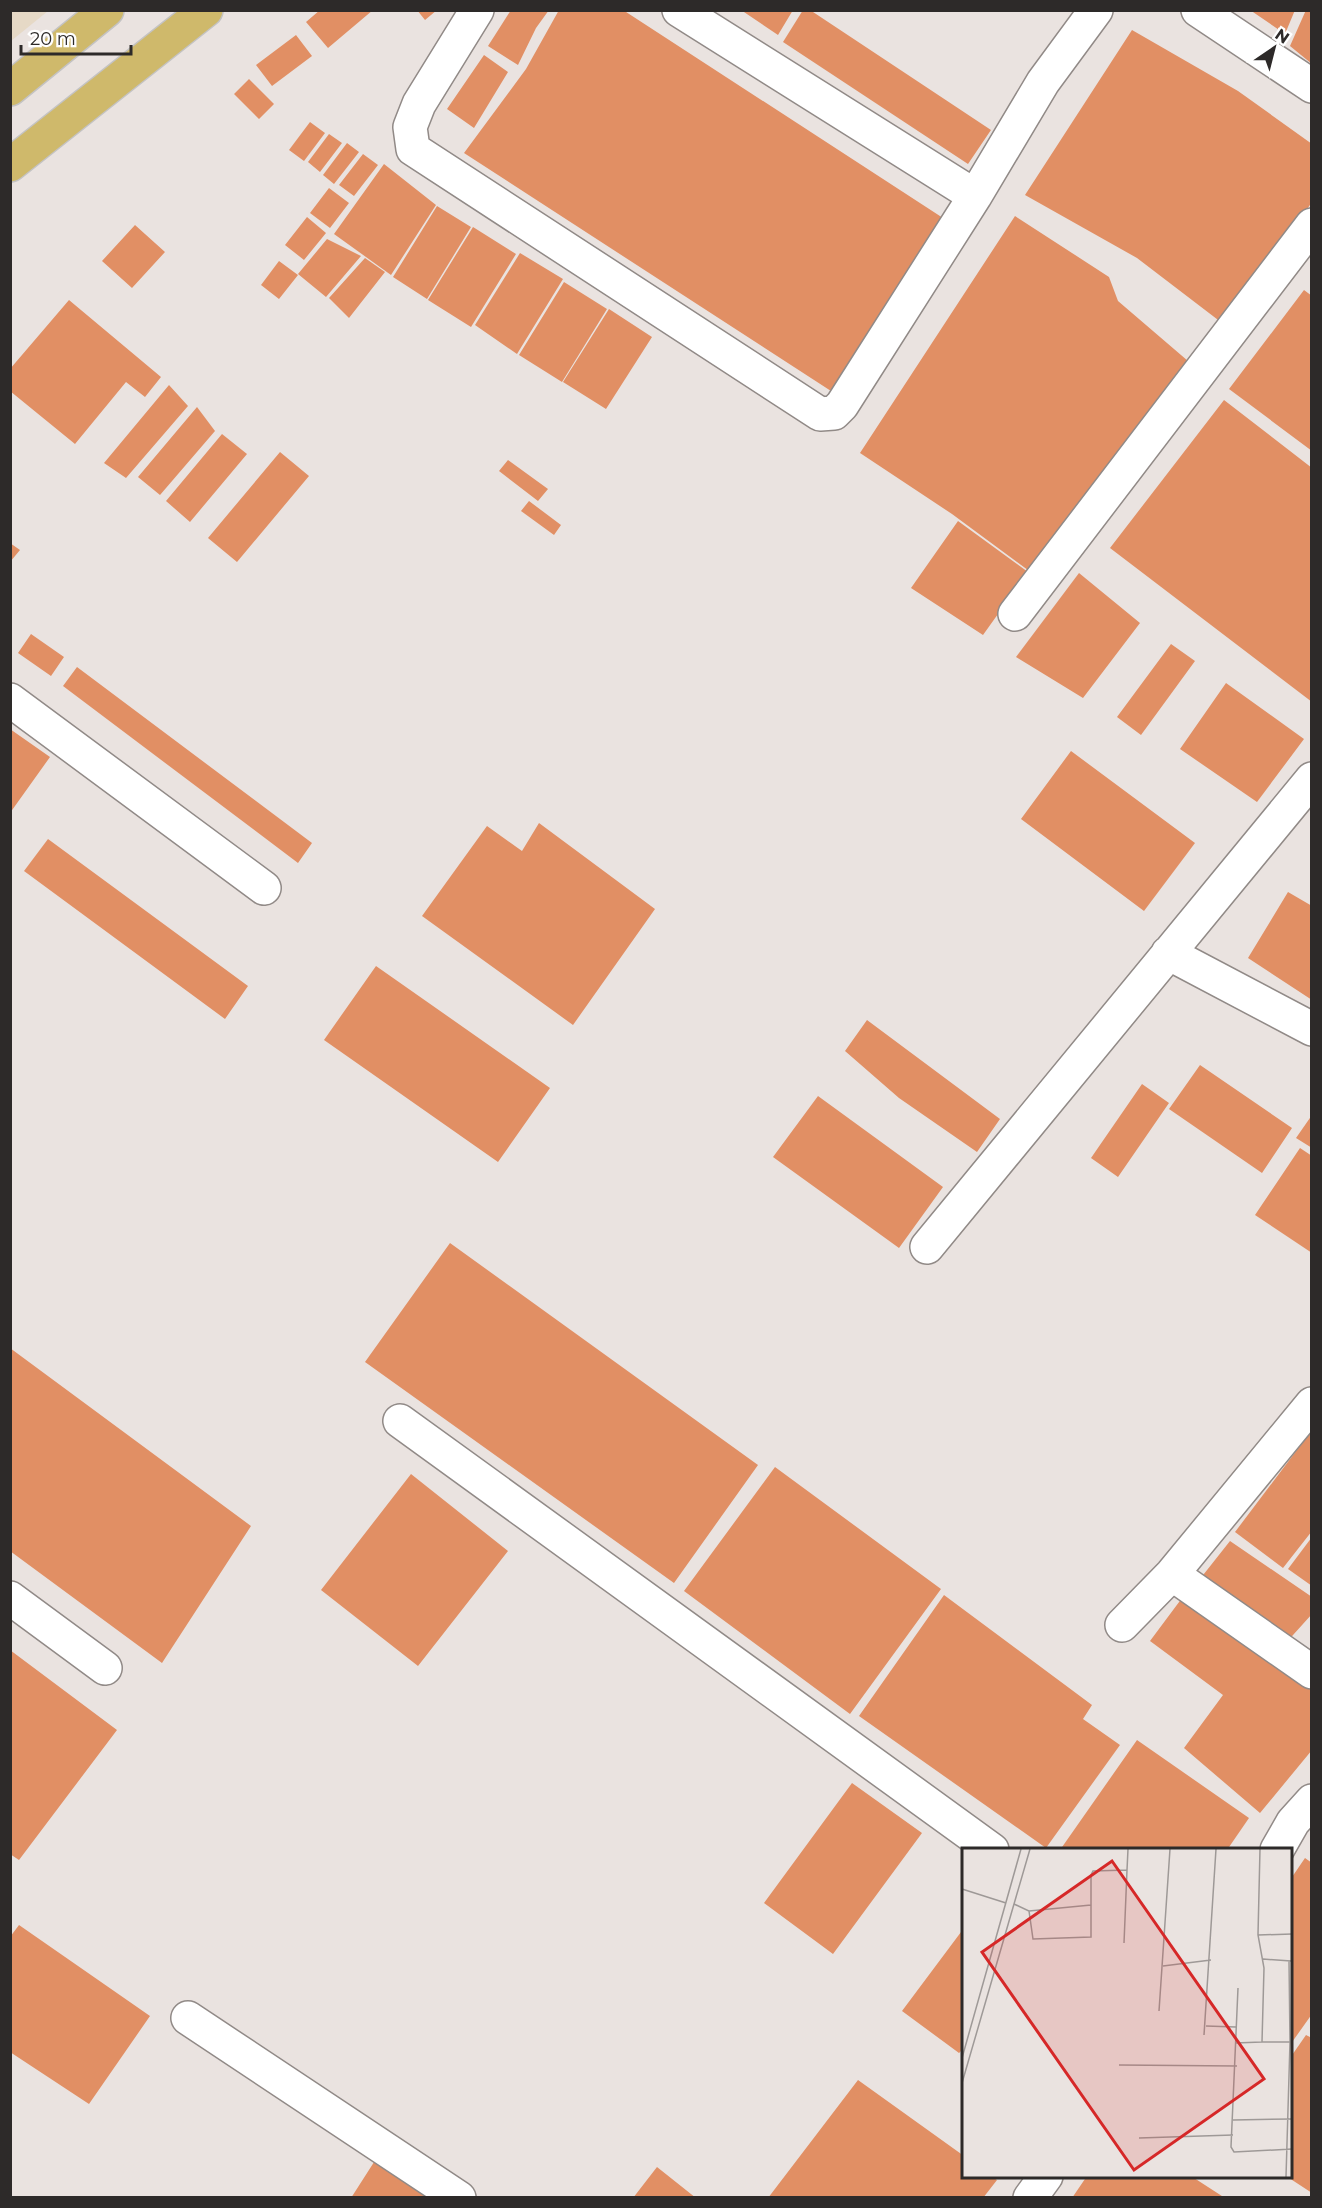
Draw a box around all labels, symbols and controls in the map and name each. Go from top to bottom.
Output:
scale bar [21,18,130,56]
north arrow [1244,18,1304,78]
text: N [1272,25,1293,48]
text: 20 m [30,28,76,50]
inset map [962,1848,1292,2178]

